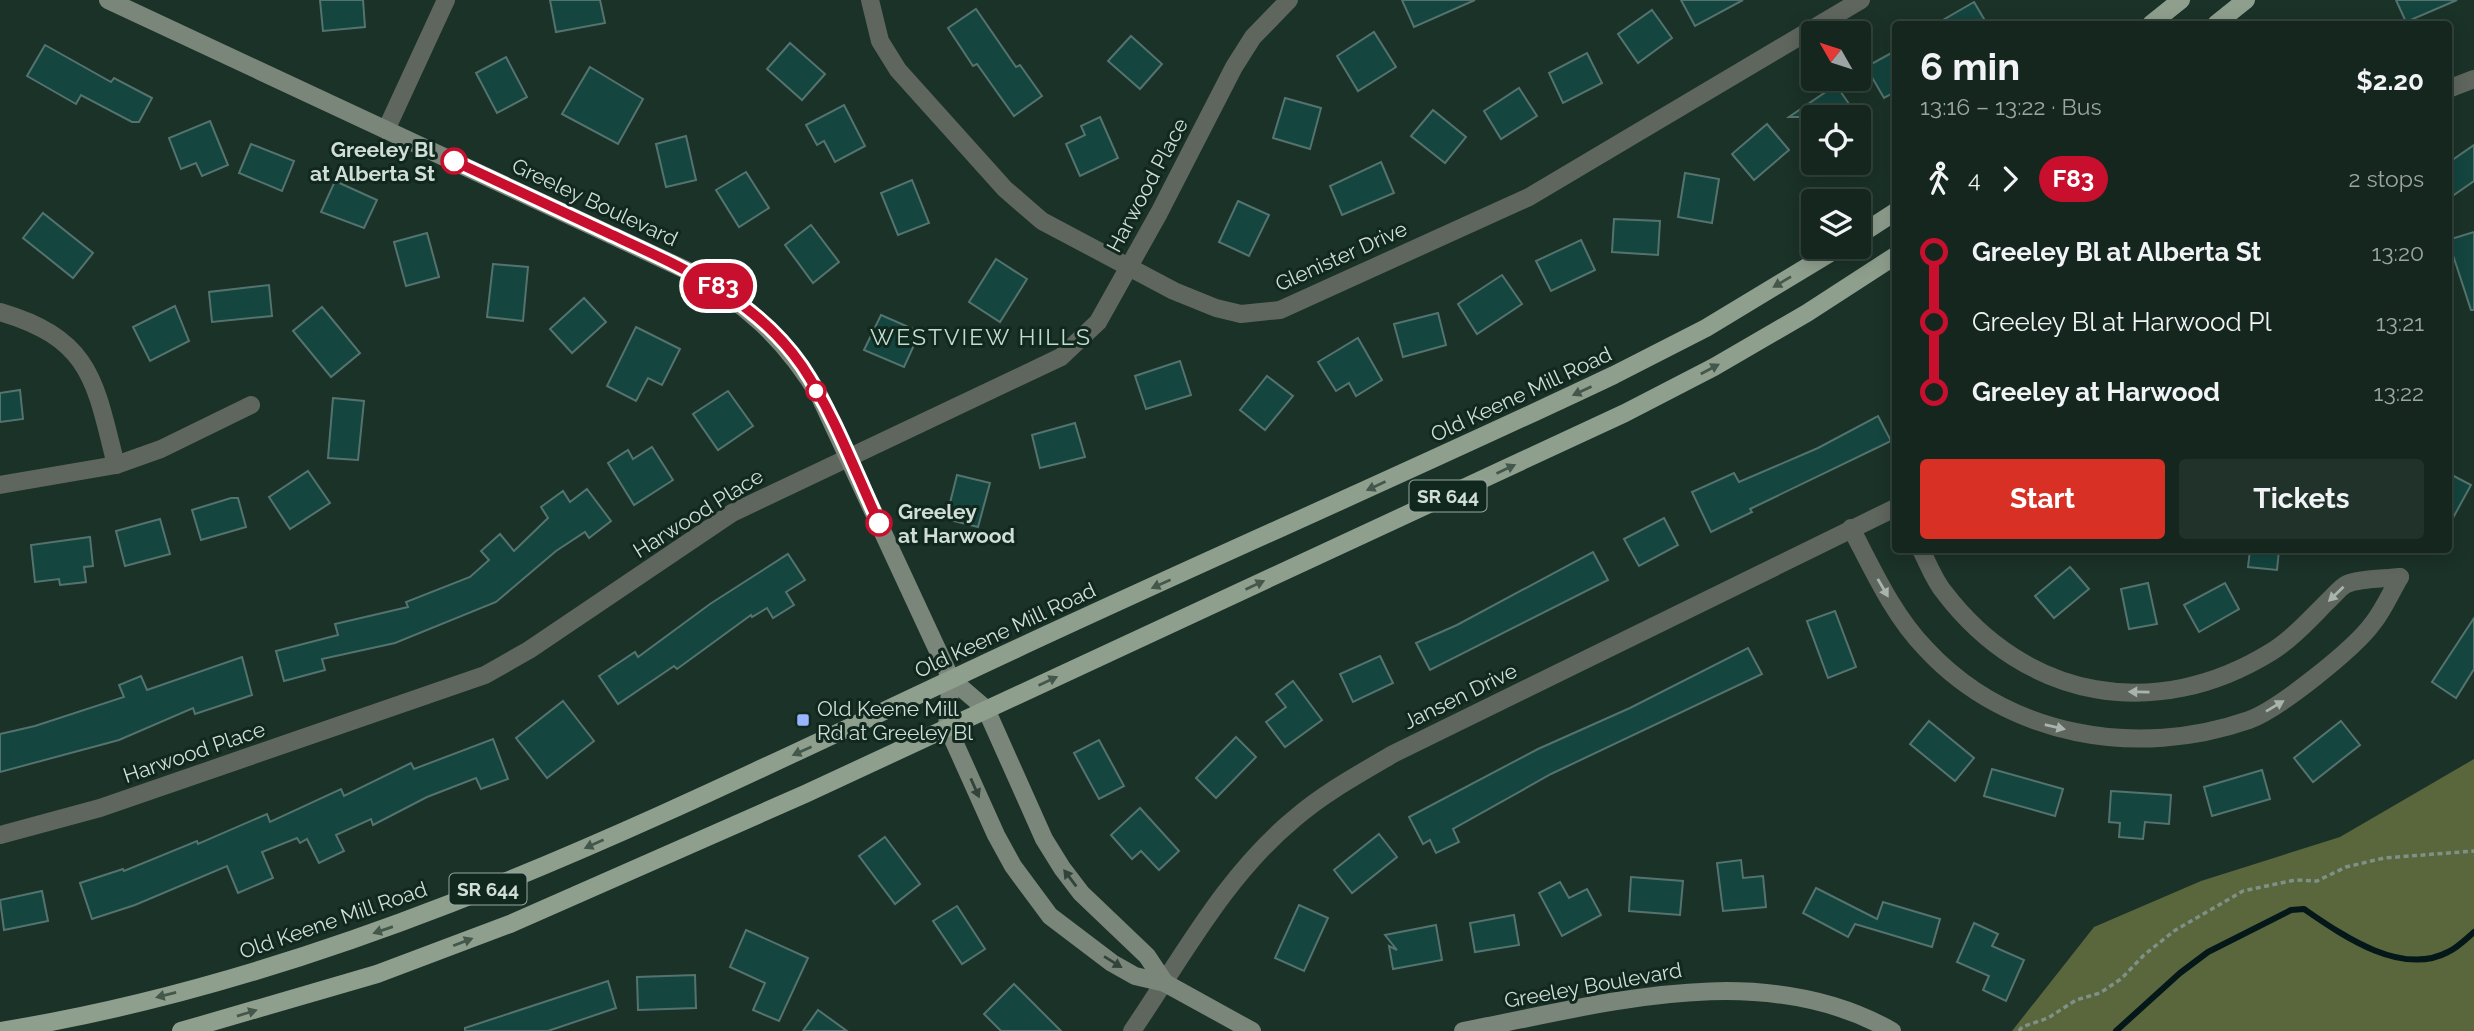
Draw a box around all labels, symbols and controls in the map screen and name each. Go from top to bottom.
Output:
north arrow [1801,21,1871,91]
map controls [1801,21,1871,259]
text: 6 min [1920,44,2020,89]
text: $2.20 [2356,66,2424,96]
text: 13:16 – 13:22 · Bus [1920,93,2102,120]
button: locate [1801,105,1871,175]
street label: Harwood Place [1101,114,1193,256]
place label: Greeley Bl at Alberta St [310,137,435,186]
marker: Greeley Bl at Alberta St [441,148,467,174]
street label: Greeley Boulevard [508,153,682,251]
icon: walk [1920,160,1958,198]
icon: forward [1991,160,2029,198]
text: F83 [2053,164,2094,193]
text: 4 [1968,165,1981,192]
text: 2 stops [2349,165,2424,192]
button: layers [1801,189,1871,259]
street label: Glenister Drive [1271,216,1411,296]
text: Greeley Bl at Alberta St [1972,237,2261,267]
text: 13:20 [2371,239,2424,266]
line badge: F83 [678,263,758,309]
text: F83 [697,271,739,300]
one-way arrow [1772,276,1791,288]
text: Greeley Bl at Harwood Pl [1972,307,2271,337]
text: 13:21 [2376,309,2424,336]
district label: WESTVIEW HILLS [870,323,1092,350]
street label: Old Keene Mill Road [1427,341,1615,447]
one-way arrow [1700,363,1720,375]
text: Greeley at Harwood [1972,377,2220,407]
text: 13:22 [2374,379,2424,406]
unlabelled marker [806,381,826,401]
one-way arrow [1572,385,1592,396]
button: Start [1920,459,2165,539]
button: Tickets [2179,459,2424,539]
street label: Harwood Place [629,463,767,563]
one-way arrow [1496,463,1516,475]
one-way arrow [1366,480,1386,492]
road number: SR 644 [1410,481,1486,512]
place label: Greeley at Harwood [898,499,1015,548]
marker: Greeley at Harwood [866,510,892,536]
street label: Old Keene Mill Road [911,577,1099,683]
one-way arrow [1151,578,1171,590]
one-way arrow [1245,579,1265,591]
one-way arrow [1877,579,1889,598]
one-way arrow [2328,585,2345,601]
street label: Jansen Drive [1399,658,1521,734]
one-way arrow [1038,675,1058,686]
one-way arrow [2128,686,2150,698]
place label: Old Keene Mill Rd at Greeley Bl [817,696,973,745]
one-way arrow [2266,699,2285,712]
marker: Old Keene Mill Rd at Greeley Bl [795,712,811,728]
street label: Harwood Place [120,716,268,788]
one-way arrow [2044,722,2066,733]
one-way arrow [791,746,812,757]
one-way arrow [969,778,981,798]
one-way arrow [584,838,604,850]
one-way arrow [1063,870,1078,888]
road number: SR 644 [449,874,526,904]
street label: Old Keene Mill Road [236,876,430,964]
one-way arrow [373,925,394,935]
one-way arrow [453,936,474,947]
one-way arrow [1103,956,1122,969]
street label: Greeley Boulevard [1502,957,1684,1013]
one-way arrow [155,990,177,1001]
one-way arrow [237,1007,258,1017]

